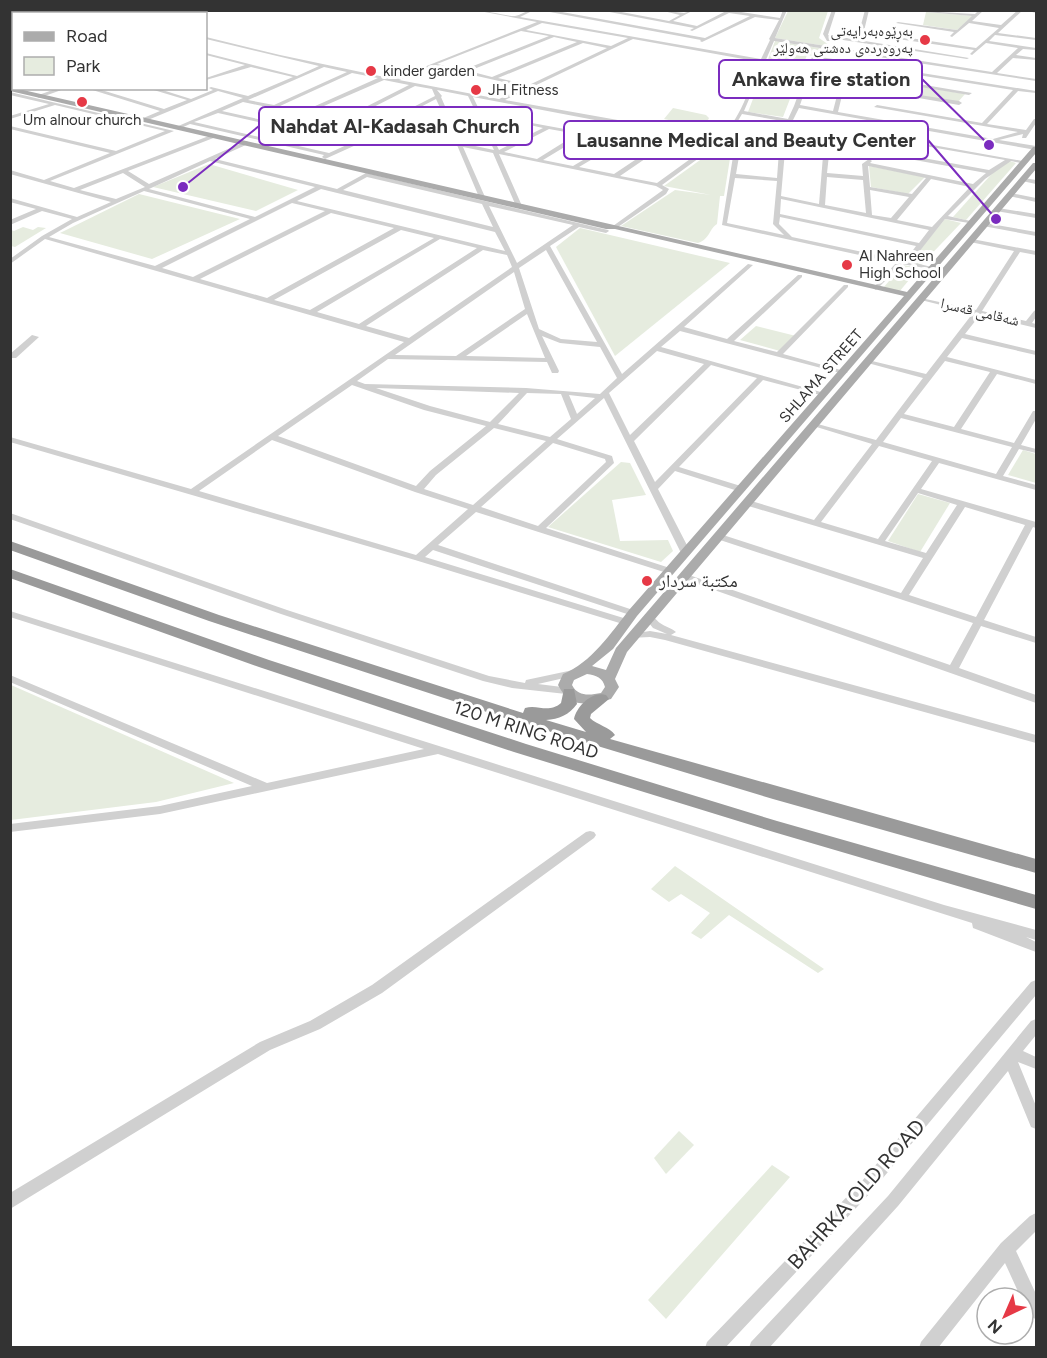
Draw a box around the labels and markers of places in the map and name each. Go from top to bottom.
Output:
place label: بەڕێوەبەرایەتی پەروەردەی دەشتی هەولێر [772,22,913,58]
marker: بەڕێوەبەرایەتی پەروەردەی دەشتی هەولێر [918,33,932,47]
callout: Ankawa fire station [719,60,922,98]
place label: kinder garden [383,62,475,80]
marker: kinder garden [364,64,378,78]
place label: JH Fitness [488,81,559,99]
marker: JH Fitness [469,83,483,97]
marker: Um alnour church [75,95,89,109]
callout: Nahdat Al-Kadasah Church [259,107,532,145]
place label: Um alnour church [23,111,141,129]
callout: Lausanne Medical and Beauty Center [564,121,928,159]
place label: Al Nahreen High School [859,247,941,282]
marker: Al Nahreen High School [840,258,854,272]
place label: مكتبة سردار [658,570,738,592]
marker: مكتبة سردار [640,574,654,588]

